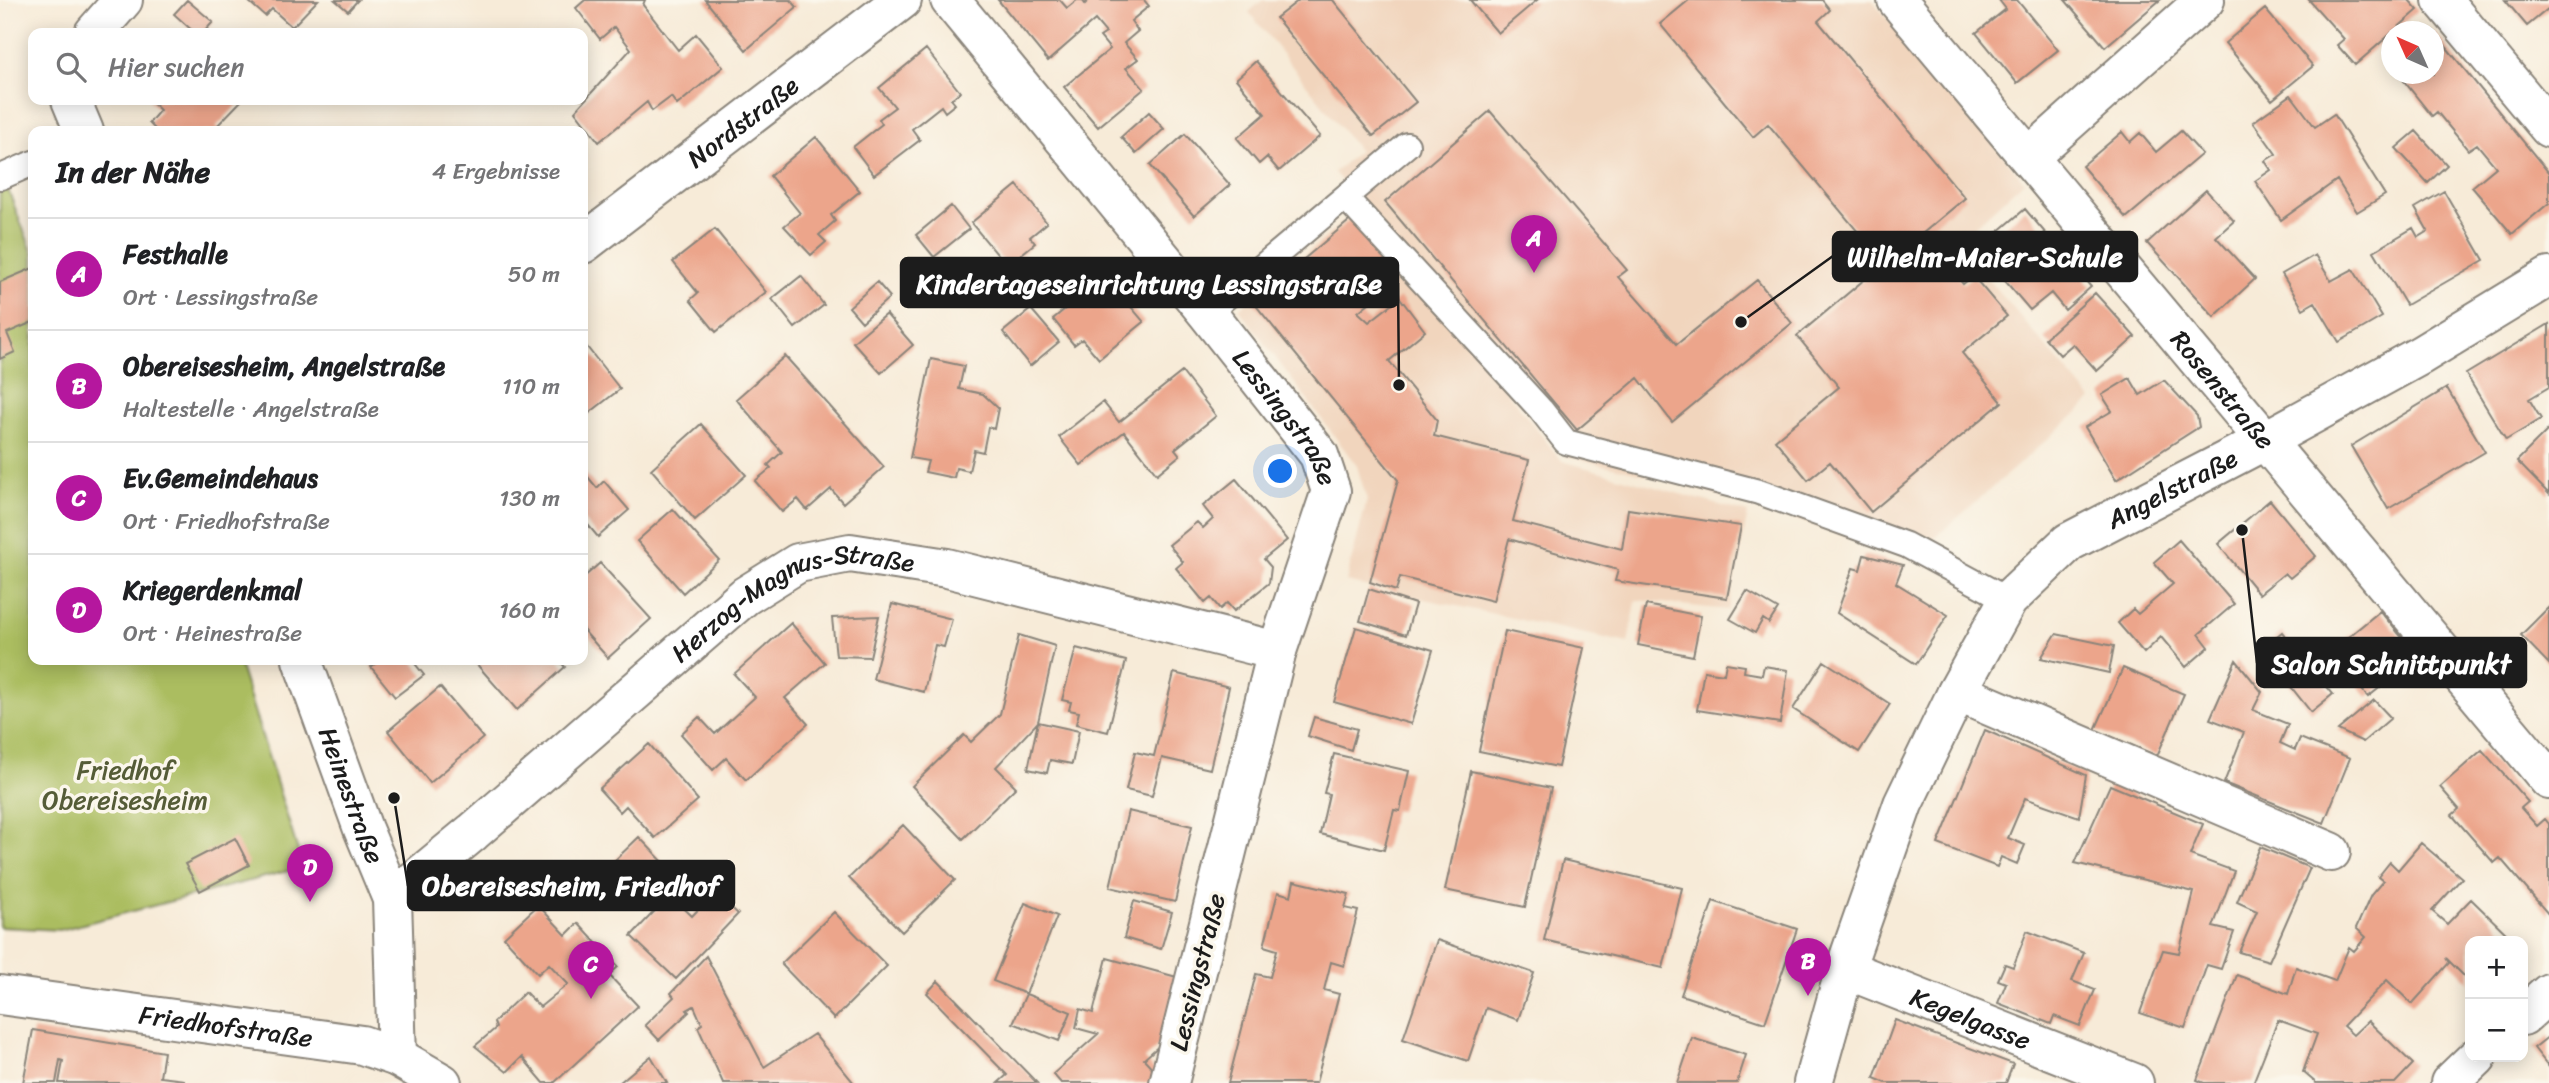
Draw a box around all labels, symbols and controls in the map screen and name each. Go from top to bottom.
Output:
north arrow [2381,21,2444,84]
search box [28,28,588,105]
text: Hier suchen [108,44,244,90]
icon: search [52,48,90,86]
street label: Nordstraße [676,63,809,180]
text: In der Nähe [56,145,210,199]
text: 4 Ergebnisse [432,151,560,192]
pin: A [1511,215,1557,273]
text: Festhalle [123,231,228,277]
callout: Wilhelm-Maier-Schule [1833,232,2137,281]
text: Wilhelm-Maier-Schule [1847,232,2124,281]
text: A [71,254,87,295]
text: 50 m [508,254,560,295]
callout: Kindertageseinrichtung Lessingstraße [901,258,1398,307]
text: Kindertageseinrichtung Lessingstraße [915,259,1382,308]
text: Ort · Lessingstraße [123,277,318,318]
street label: Rosenstraße [2159,319,2287,460]
street label: Lessingstraße [1220,338,1351,491]
text: Obereisesheim, Angelstraße [123,343,445,389]
text: B [72,366,86,407]
text: 110 m [502,366,560,407]
text: Haltestelle · Angelstraße [123,389,379,430]
street label: Angelstraße [2097,435,2246,542]
your location [1263,454,1297,488]
text: Ev.Gemeindehaus [123,455,318,501]
text: C [72,478,86,519]
text: 130 m [499,478,560,519]
text: Ort · Friedhofstraße [123,501,330,542]
street label: Herzog-Magnus-Straße [660,530,918,674]
text: Kriegerdenkmal [123,567,302,613]
text: D [72,590,86,631]
text: 160 m [499,590,560,631]
text: Ort · Heinestraße [123,613,302,654]
callout: Salon Schnittpunkt [2257,638,2526,687]
text: Salon Schnittpunkt [2270,639,2512,688]
street label: Heinestraße [305,720,398,871]
park label: Friedhof Obereisesheim [42,747,208,823]
pin: D [287,844,333,902]
callout: Obereisesheim, Friedhof [408,861,734,910]
text: Obereisesheim, Friedhof [422,861,725,910]
street label: Lessingstraße [1155,888,1239,1056]
map controls [2465,936,2528,1062]
button: + [2465,936,2528,999]
pin: B [1785,938,1831,996]
pin: C [568,941,614,999]
street label: Kegelgasse [1903,974,2038,1063]
street label: Friedhofstraße [136,991,316,1061]
button: − [2465,999,2528,1062]

